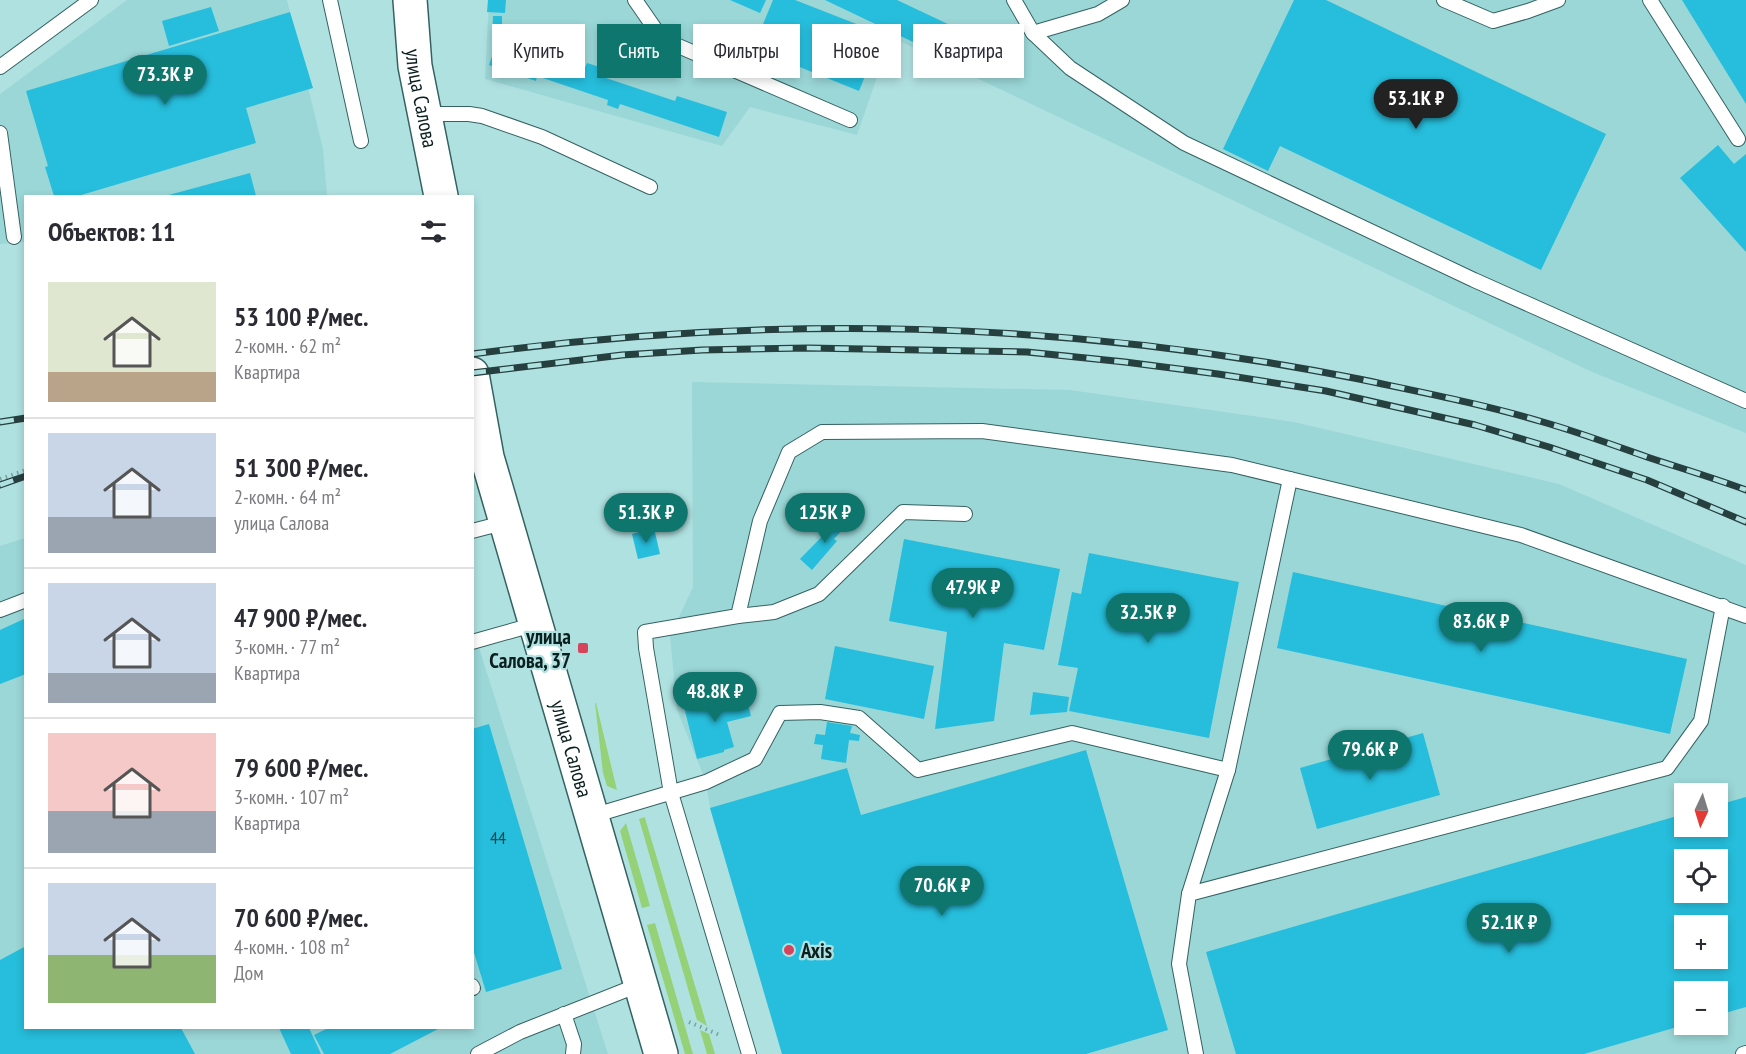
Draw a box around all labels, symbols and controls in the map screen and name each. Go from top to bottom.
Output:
chip: Купить [492,24,585,78]
chip: Снять [597,24,681,78]
chip: Фильтры [693,24,800,78]
chip: Новое [812,24,901,78]
chip: Квартира [913,24,1024,78]
street label: улица Салова [400,48,444,150]
pin: 73.3K ₽ [110,55,220,106]
text: 73.3K ₽ [137,61,193,87]
pin: 53.1K ₽ [1361,79,1471,130]
text: 53.1K ₽ [1388,85,1444,111]
text: Объектов: 11 [48,215,175,248]
icon: filters [417,215,450,248]
text: 53 100 ₽/мес. [234,300,368,333]
icon: home [96,306,168,378]
text: 2-комн. · 62 m² [234,333,341,359]
text: Квартира [234,359,300,385]
text: 51 300 ₽/мес. [234,451,368,484]
icon: home [96,457,168,529]
text: 2-комн. · 64 m² [234,484,341,510]
pin: 51.3K ₽ [591,493,701,544]
pin: 125K ₽ [776,493,874,544]
text: 51.3K ₽ [618,499,674,525]
text: 125K ₽ [799,499,851,525]
text: улица Салова [234,510,329,536]
pin: 47.9K ₽ [918,568,1028,619]
text: 47.9K ₽ [946,574,1000,600]
pin: 32.5K ₽ [1093,593,1203,644]
text: 32.5K ₽ [1120,599,1176,625]
text: 47 900 ₽/мес. [234,601,367,634]
pin: 83.6K ₽ [1426,602,1536,653]
icon: home [96,607,168,679]
text: 83.6K ₽ [1453,608,1509,634]
place label: улица Салова, 37 [489,623,571,674]
text: 3-комн. · 77 m² [234,634,340,660]
marker: улица Салова, 37 [576,641,590,655]
text: Квартира [234,660,300,686]
pin: 48.8K ₽ [660,672,770,723]
text: 48.8K ₽ [687,678,743,704]
street label: улица Салова [545,697,599,800]
pin: 79.6K ₽ [1315,730,1425,781]
text: 79.6K ₽ [1342,736,1398,762]
text: 79 600 ₽/мес. [234,751,368,784]
icon: home [96,757,168,829]
north arrow [1674,783,1728,837]
map controls [1674,783,1728,1035]
text: 3-комн. · 107 m² [234,784,349,810]
text: Квартира [234,810,300,836]
house number: 44 [490,826,506,849]
button: locate [1674,849,1728,903]
pin: 70.6K ₽ [887,866,997,917]
text: 70.6K ₽ [914,872,970,898]
text: 70 600 ₽/мес. [234,901,368,934]
pin: 52.1K ₽ [1454,903,1564,954]
icon: home [96,907,168,979]
text: 52.1K ₽ [1481,909,1537,935]
button: + [1674,915,1728,969]
text: 4-комн. · 108 m² [234,934,350,960]
place label: Axis [800,937,832,964]
marker: Axis [782,943,796,957]
text: Дом [234,960,264,986]
button: − [1674,981,1728,1035]

